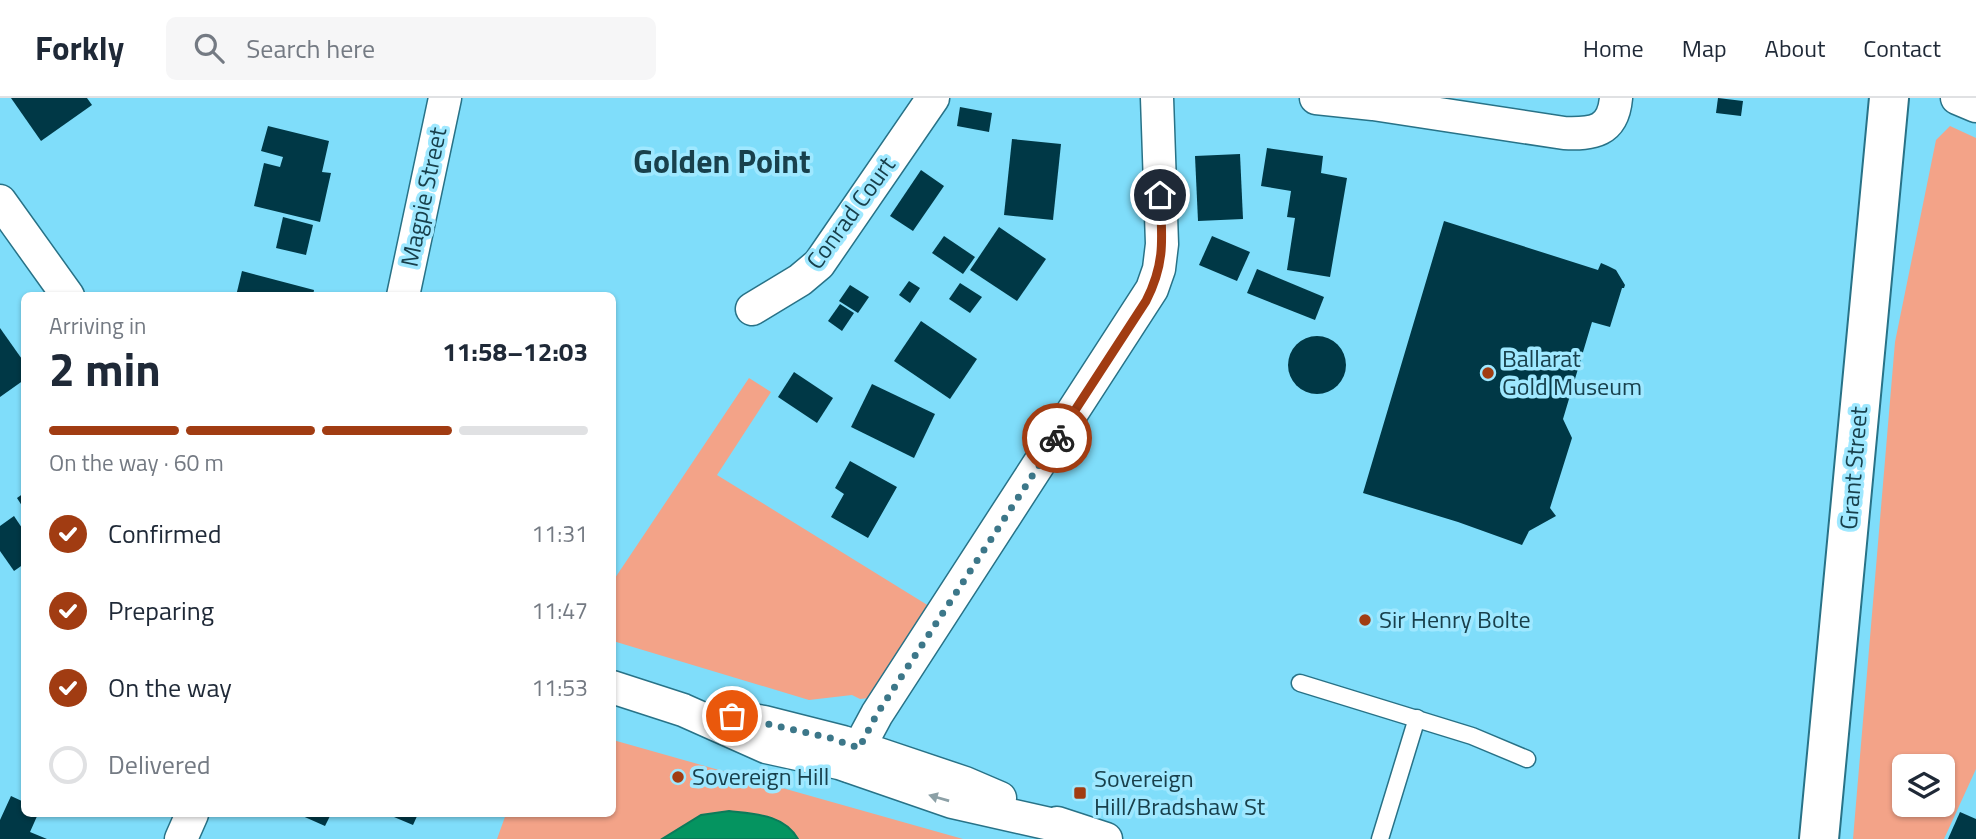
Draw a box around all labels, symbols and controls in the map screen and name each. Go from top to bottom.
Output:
search box [166,17,656,80]
text: Forkly [35,23,124,73]
icon: search [190,29,228,67]
text: Search here [246,29,375,68]
text: Home [1583,30,1644,66]
text: Map [1682,30,1727,66]
text: About [1765,30,1825,66]
text: Contact [1863,30,1941,66]
street label: Magpie Street [391,123,455,270]
district label: Golden Point [633,137,811,185]
street label: Conrad Court [797,148,904,276]
pin [1130,165,1190,225]
icon: home [1141,176,1179,214]
text: Arriving in [49,308,146,343]
text: 11:58–12:03 [442,332,588,371]
text: 2 min [49,334,161,404]
place label: Ballarat Gold Museum [1502,340,1642,404]
marker: Ballarat Gold Museum [1480,365,1496,381]
courier [1022,403,1092,473]
street label: Grant Street [1830,404,1876,531]
icon: bike [1038,419,1076,457]
text: On the way · 60 m [49,445,224,480]
text: Confirmed [108,514,222,553]
icon: check [49,515,87,553]
text: 11:31 [531,516,588,551]
text: Preparing [108,591,214,630]
icon: check [49,592,87,630]
text: 11:47 [531,593,588,628]
place label: Sir Henry Bolte [1379,601,1531,637]
marker: Sir Henry Bolte [1357,612,1373,628]
text: On the way [108,668,232,707]
icon: check [49,669,87,707]
text: 11:53 [531,670,588,705]
pin [702,686,762,746]
icon: bag [713,697,751,735]
text: Delivered [108,745,211,784]
map controls [1892,754,1955,817]
button: layers [1892,754,1955,817]
place label: Sovereign Hill [692,758,829,794]
place label: Sovereign Hill/Bradshaw St [1094,760,1266,824]
marker: Sovereign Hill [670,769,686,785]
marker: Sovereign Hill/Bradshaw St [1072,785,1088,801]
one-way arrow [928,793,949,803]

